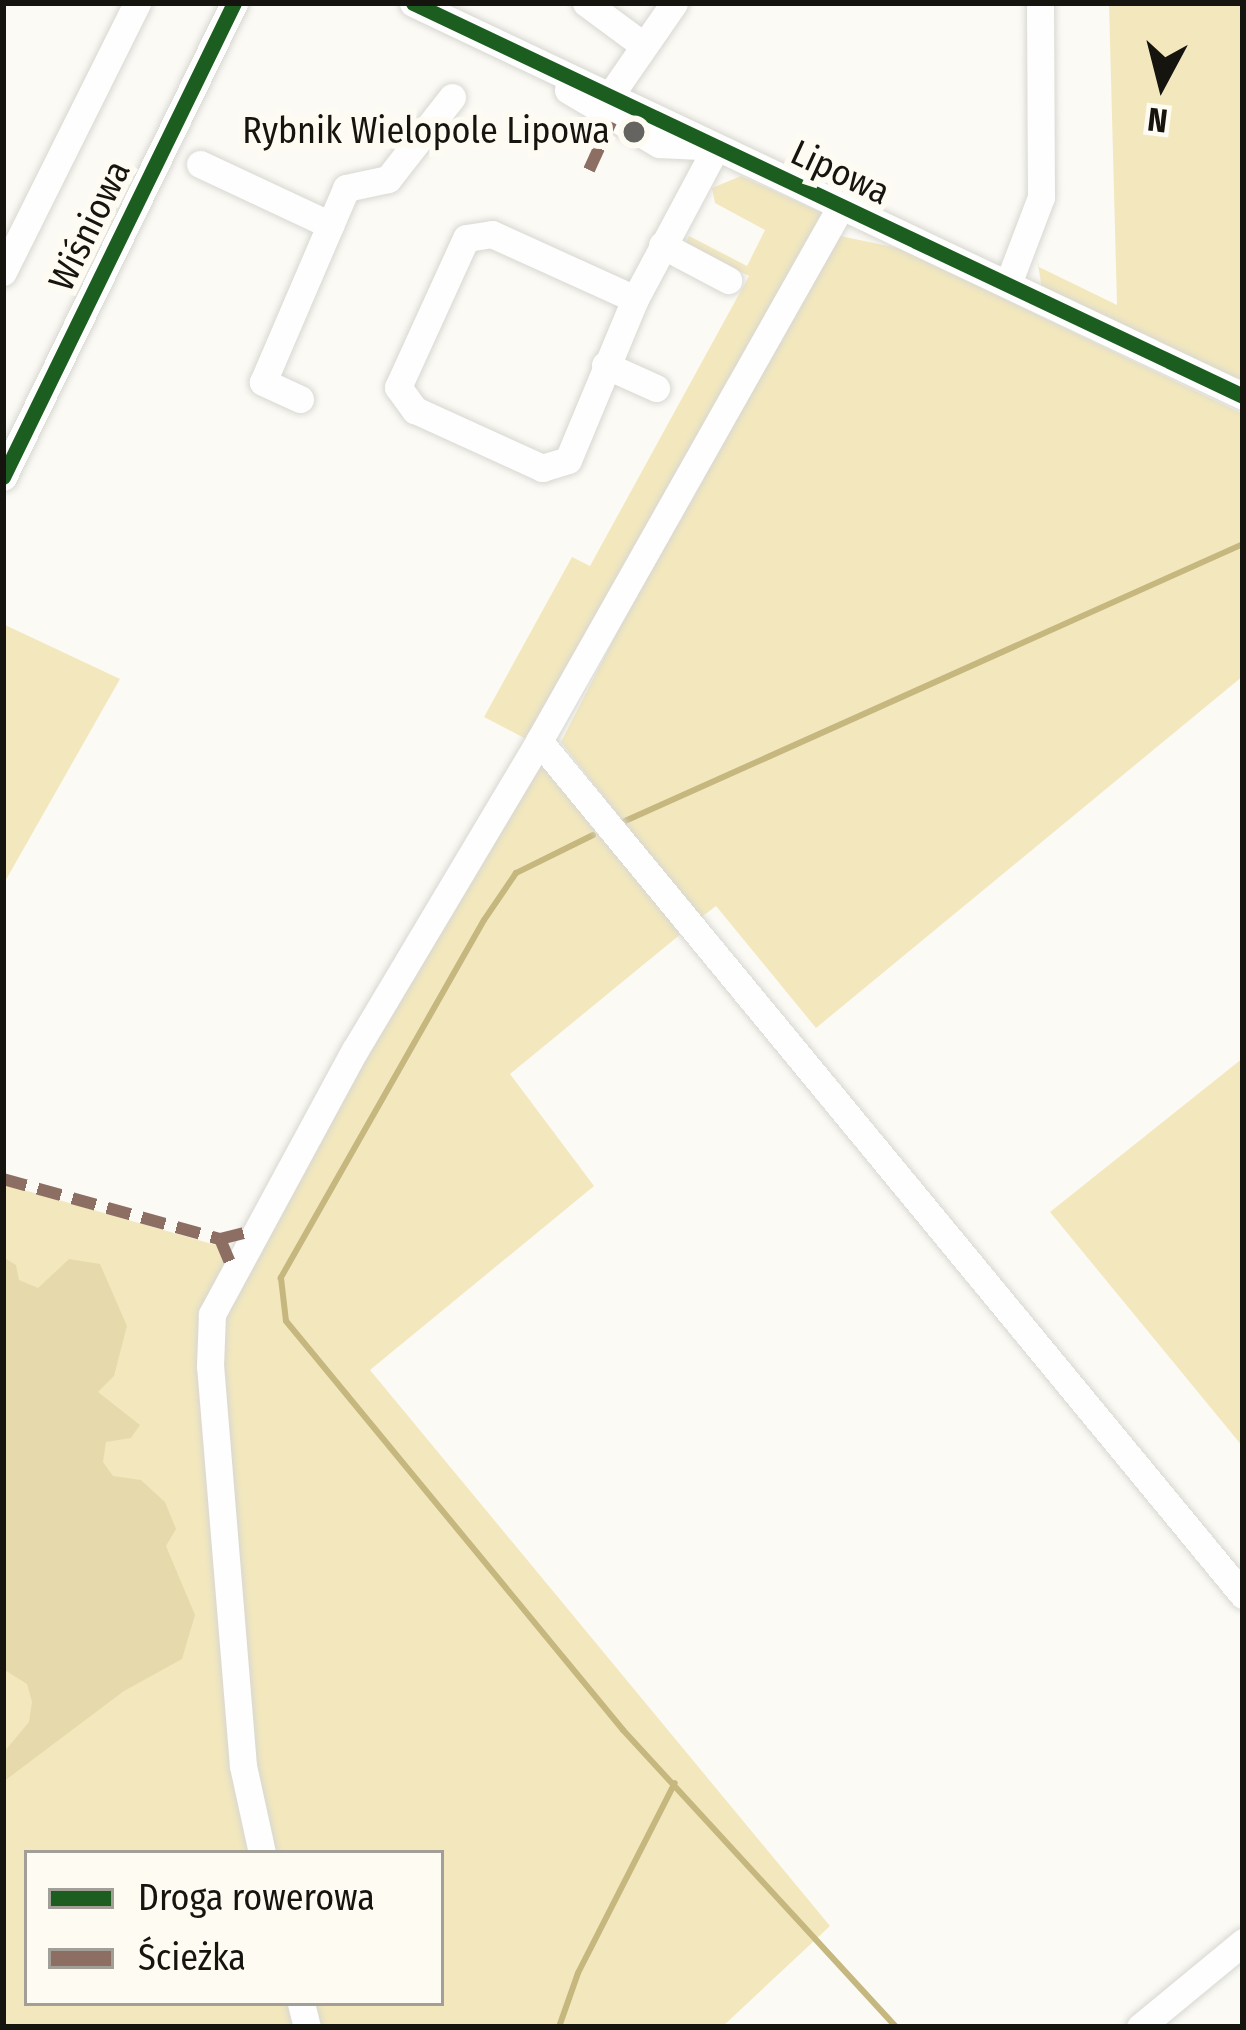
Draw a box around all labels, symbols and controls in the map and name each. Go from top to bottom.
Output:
north arrow [1102,24,1222,144]
text: N [1145,99,1170,141]
place label: Rybnik Wielopole Lipowa [242,110,610,154]
marker: Rybnik Wielopole Lipowa [621,119,647,145]
street label: Lipowa [784,131,896,215]
street label: Wiśniowa [40,154,140,298]
legend [24,1850,444,2006]
text: Droga rowerowa [138,1876,375,1920]
text: Ścieżka [138,1936,246,1980]

